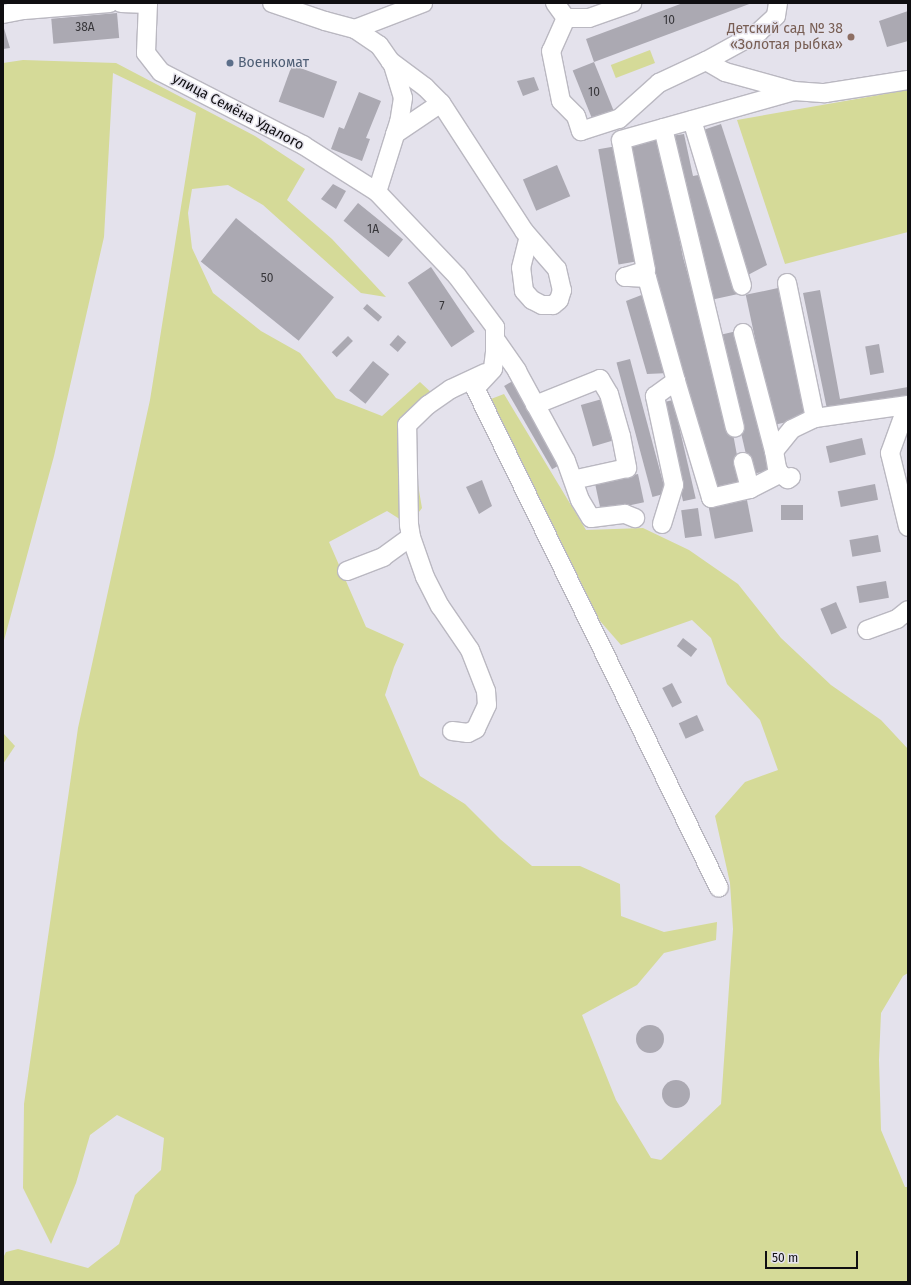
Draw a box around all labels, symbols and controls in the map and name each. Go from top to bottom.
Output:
house number: 10 [663,14,675,28]
house number: 38А [75,21,95,35]
place label: Детский сад № 38 «Золотая рыбка» [727,21,843,54]
marker: Детский сад № 38 «Золотая рыбка» [846,32,856,42]
place label: Военкомат [238,55,309,71]
marker: Военкомат [225,58,235,68]
street label: улица Семёна Удалого [169,70,307,154]
house number: 10 [588,86,600,100]
house number: 1А [367,223,379,237]
house number: 50 [261,272,273,286]
house number: 7 [439,300,445,314]
scale bar [767,1243,860,1269]
text: 50 m [772,1251,798,1265]

